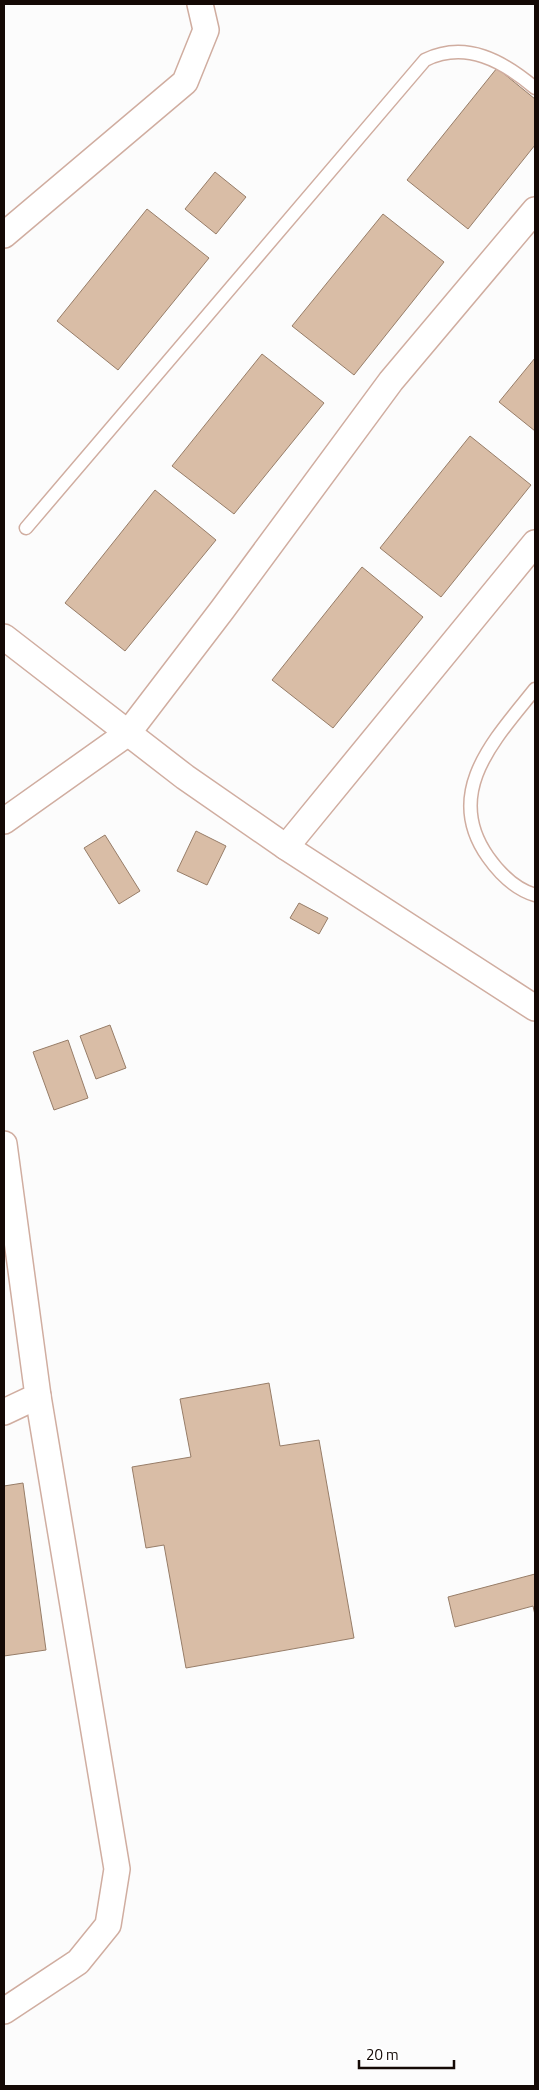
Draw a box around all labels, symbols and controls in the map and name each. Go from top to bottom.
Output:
scale bar [359,2038,454,2070]
text: 20 m [366,2043,399,2066]

